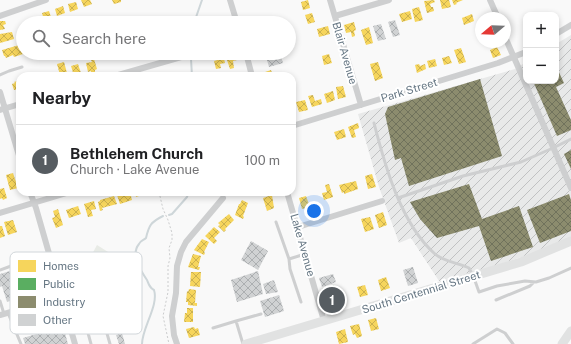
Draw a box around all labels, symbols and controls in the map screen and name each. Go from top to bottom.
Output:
north arrow [475,12,511,48]
map controls [523,12,559,84]
button: + [523,12,559,48]
search box [16,16,296,60]
street label: Blair Avenue [330,20,360,86]
icon: search [30,27,52,49]
text: Search here [62,30,146,47]
button: − [523,48,559,84]
street label: Park Street [379,76,439,104]
text: Nearby [32,88,91,108]
text: Bethlehem Church [70,145,203,162]
text: 1 [42,153,48,168]
text: 100 m [244,153,280,168]
text: Church · Lake Avenue [70,162,199,177]
your location [304,201,324,221]
street label: Lake Avenue [288,212,318,278]
legend [10,252,142,334]
text: Homes [43,260,79,272]
street label: South Centennial Street [360,268,482,316]
text: Public [43,278,75,290]
pin: 1 [319,285,345,315]
text: Industry [43,296,86,308]
text: Other [43,314,72,326]

